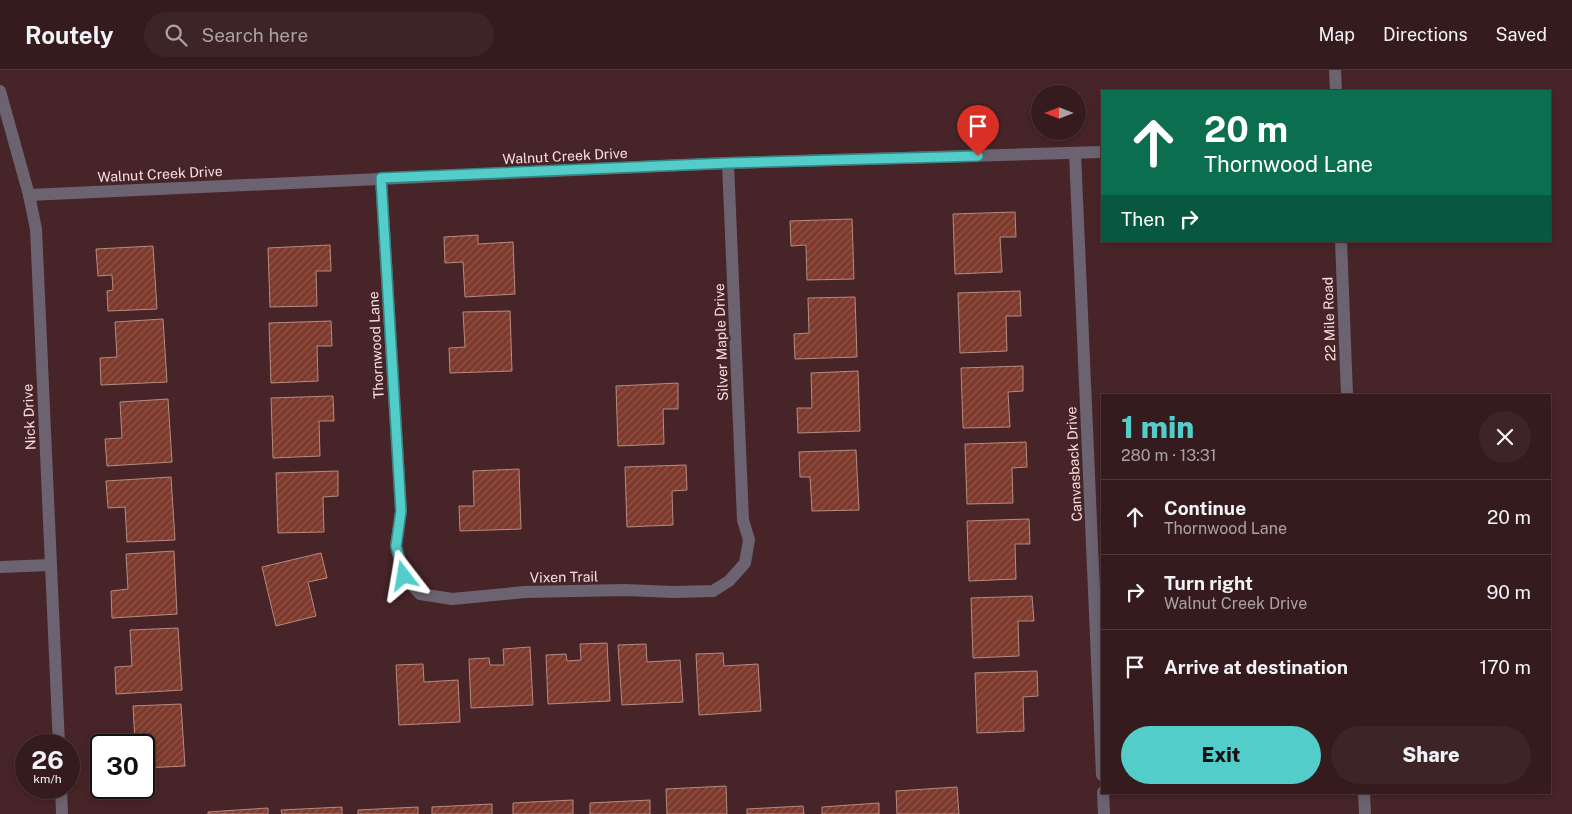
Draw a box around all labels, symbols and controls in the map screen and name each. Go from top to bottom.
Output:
search box [144,12,494,57]
text: Routely [25,21,114,49]
icon: search [162,21,190,49]
text: Search here [202,24,308,46]
text: Map [1318,24,1355,45]
text: Directions [1383,24,1468,45]
text: Saved [1496,24,1547,45]
north arrow [1031,85,1086,140]
map controls [1031,85,1086,140]
pin [957,105,999,156]
text: 20 m [1204,109,1288,150]
icon: ahead [1121,110,1186,175]
icon: arrive [964,112,992,140]
street label: Walnut Creek Drive [502,145,628,167]
text: Thornwood Lane [1204,151,1373,177]
street label: Walnut Creek Drive [97,163,223,185]
icon: right [1175,205,1203,233]
text: Then [1121,208,1165,230]
street label: 22 Mile Road [1320,277,1338,361]
street label: Silver Maple Drive [711,283,731,401]
street label: Thornwood Lane [365,291,387,399]
street label: Nick Drive [19,383,39,451]
street label: Canvasback Drive [1063,406,1085,522]
text: 1 min [1121,409,1194,445]
button: close [1479,411,1531,463]
text: 280 m · 13:31 [1121,446,1216,465]
text: Continue [1164,497,1246,519]
icon: ahead [1121,503,1149,531]
text: 20 m [1487,506,1531,528]
text: Thornwood Lane [1164,519,1287,538]
position arrow [377,549,429,601]
street label: Vixen Trail [530,568,598,586]
text: Turn right [1164,572,1253,594]
icon: right [1121,578,1149,606]
text: 90 m [1487,581,1531,603]
text: Walnut Creek Drive [1164,594,1307,613]
icon: arrive [1121,653,1149,681]
text: Arrive at destination [1164,656,1348,678]
text: 170 m [1480,656,1531,678]
button: Exit [1121,726,1321,784]
button: Share [1331,726,1531,784]
speed limit sign: 30 [90,734,155,799]
text: 26 [31,745,64,775]
text: km/h [33,772,62,786]

